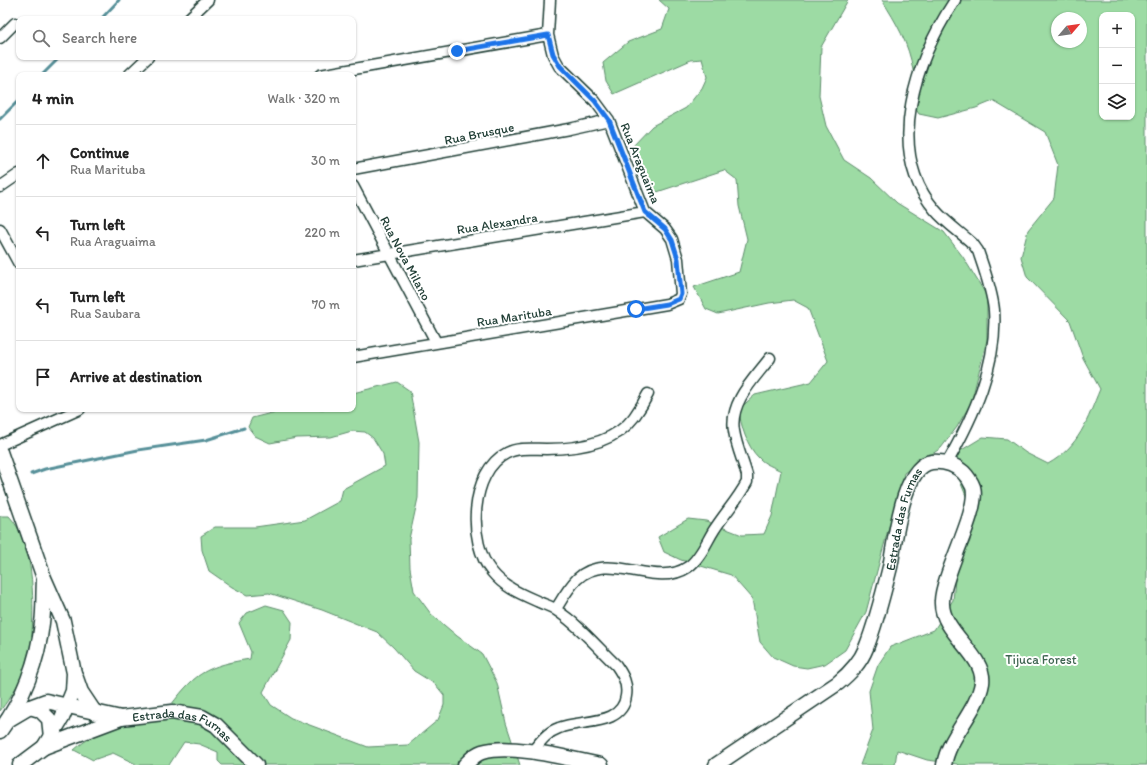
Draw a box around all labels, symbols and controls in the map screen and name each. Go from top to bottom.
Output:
north arrow [1051,12,1087,48]
map controls [1099,12,1135,120]
button: + [1099,12,1135,48]
search box [16,16,356,60]
icon: search [30,27,52,49]
text: Search here [62,29,137,47]
route end [448,42,466,60]
button: − [1099,48,1135,84]
button: layers [1099,84,1135,120]
text: 4 min [32,88,74,108]
text: Walk · 320 m [268,91,340,106]
street label: Rua Brusque [443,119,515,148]
street label: Rua Araguaima [618,121,664,206]
text: Continue [70,144,129,162]
icon: ahead [32,150,54,172]
text: 30 m [311,153,340,168]
text: Rua Marituba [70,162,146,177]
street label: Rua Alexandra [456,210,539,237]
street label: Rua Nova Milano [377,214,434,303]
text: Turn left [70,216,125,234]
icon: left [32,222,54,244]
text: 220 m [304,225,340,240]
text: Rua Araguaima [70,234,156,249]
text: Turn left [70,288,125,306]
icon: left [32,294,54,316]
text: 70 m [312,297,340,312]
route start [627,300,645,318]
street label: Rua Marituba [476,303,553,330]
text: Rua Saubara [70,306,140,321]
icon: arrive [32,366,54,388]
text: Arrive at destination [70,368,202,386]
street label: Estrada das Furnas [882,464,925,572]
park label: Tijuca Forest [1005,652,1077,667]
street label: Estrada das Furnas [131,705,235,745]

